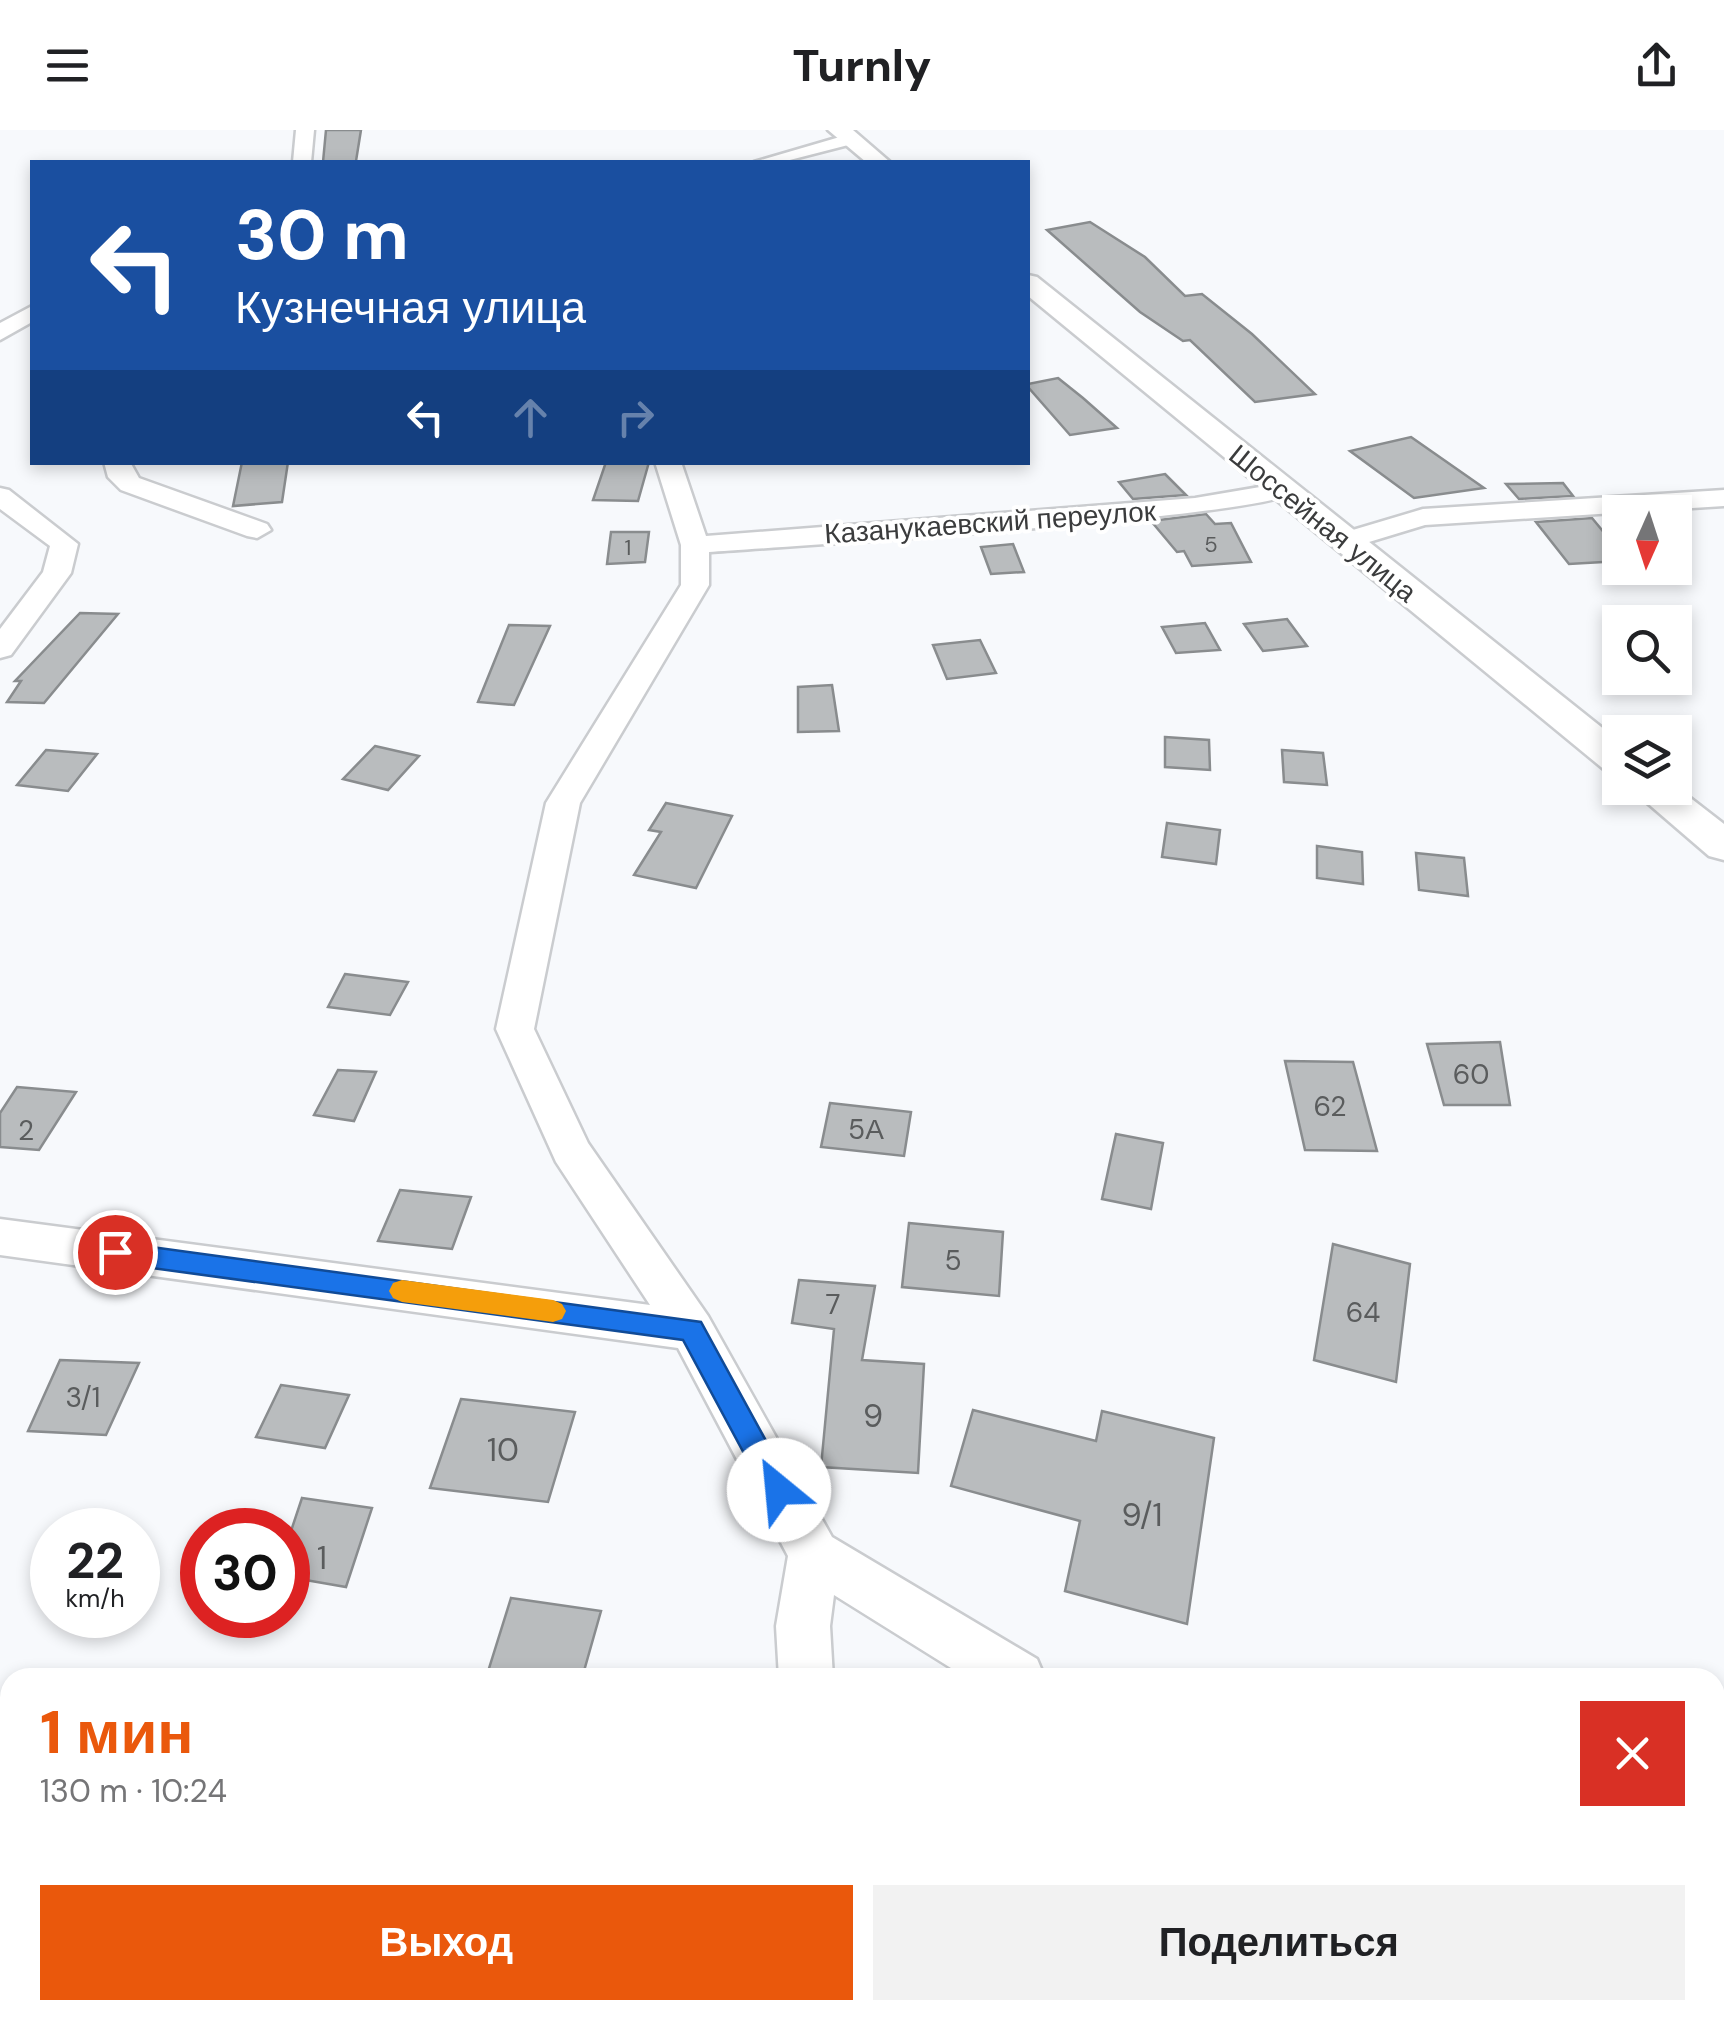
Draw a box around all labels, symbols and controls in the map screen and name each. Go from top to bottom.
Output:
text: Turnly [793,36,931,95]
icon: menu [40,38,95,93]
icon: share [1629,38,1684,93]
text: 30 m [235,190,409,281]
icon: left [70,200,200,330]
text: Кузнечная улица [235,278,586,337]
icon: left [398,390,453,445]
icon: ahead [503,390,558,445]
icon: right [608,390,663,445]
street label: Шоссейная улица [1221,436,1424,611]
street label: Казанукаевский переулок [823,492,1158,553]
north arrow [1602,495,1692,585]
map controls [1602,495,1692,805]
house number: 5 [1204,530,1218,559]
house number: 1 [625,533,631,562]
button: search [1602,605,1692,695]
button: layers [1602,715,1692,805]
house number: 60 [1453,1056,1489,1093]
house number: 62 [1314,1088,1346,1125]
house number: 5А [848,1111,884,1148]
house number: 2 [18,1112,34,1149]
pin [73,1210,158,1295]
icon: arrive [88,1225,143,1280]
house number: 5 [944,1242,962,1279]
house number: 7 [826,1286,840,1323]
house number: 64 [1346,1294,1380,1331]
house number: 3/1 [66,1379,100,1416]
house number: 9 [863,1395,883,1437]
house number: 10 [487,1429,519,1471]
position arrow [727,1438,831,1542]
house number: 9/1 [1121,1494,1163,1536]
speed limit sign: 30 [180,1508,310,1638]
text: 22 [66,1528,124,1594]
house number: 1 [317,1537,327,1579]
text: km/h [65,1582,125,1615]
text: 1 мин [40,1693,194,1772]
button: close [1580,1701,1685,1806]
text: 130 m · 10:24 [40,1770,227,1812]
button: Выход [40,1885,853,2000]
button: Поделиться [873,1885,1685,2000]

